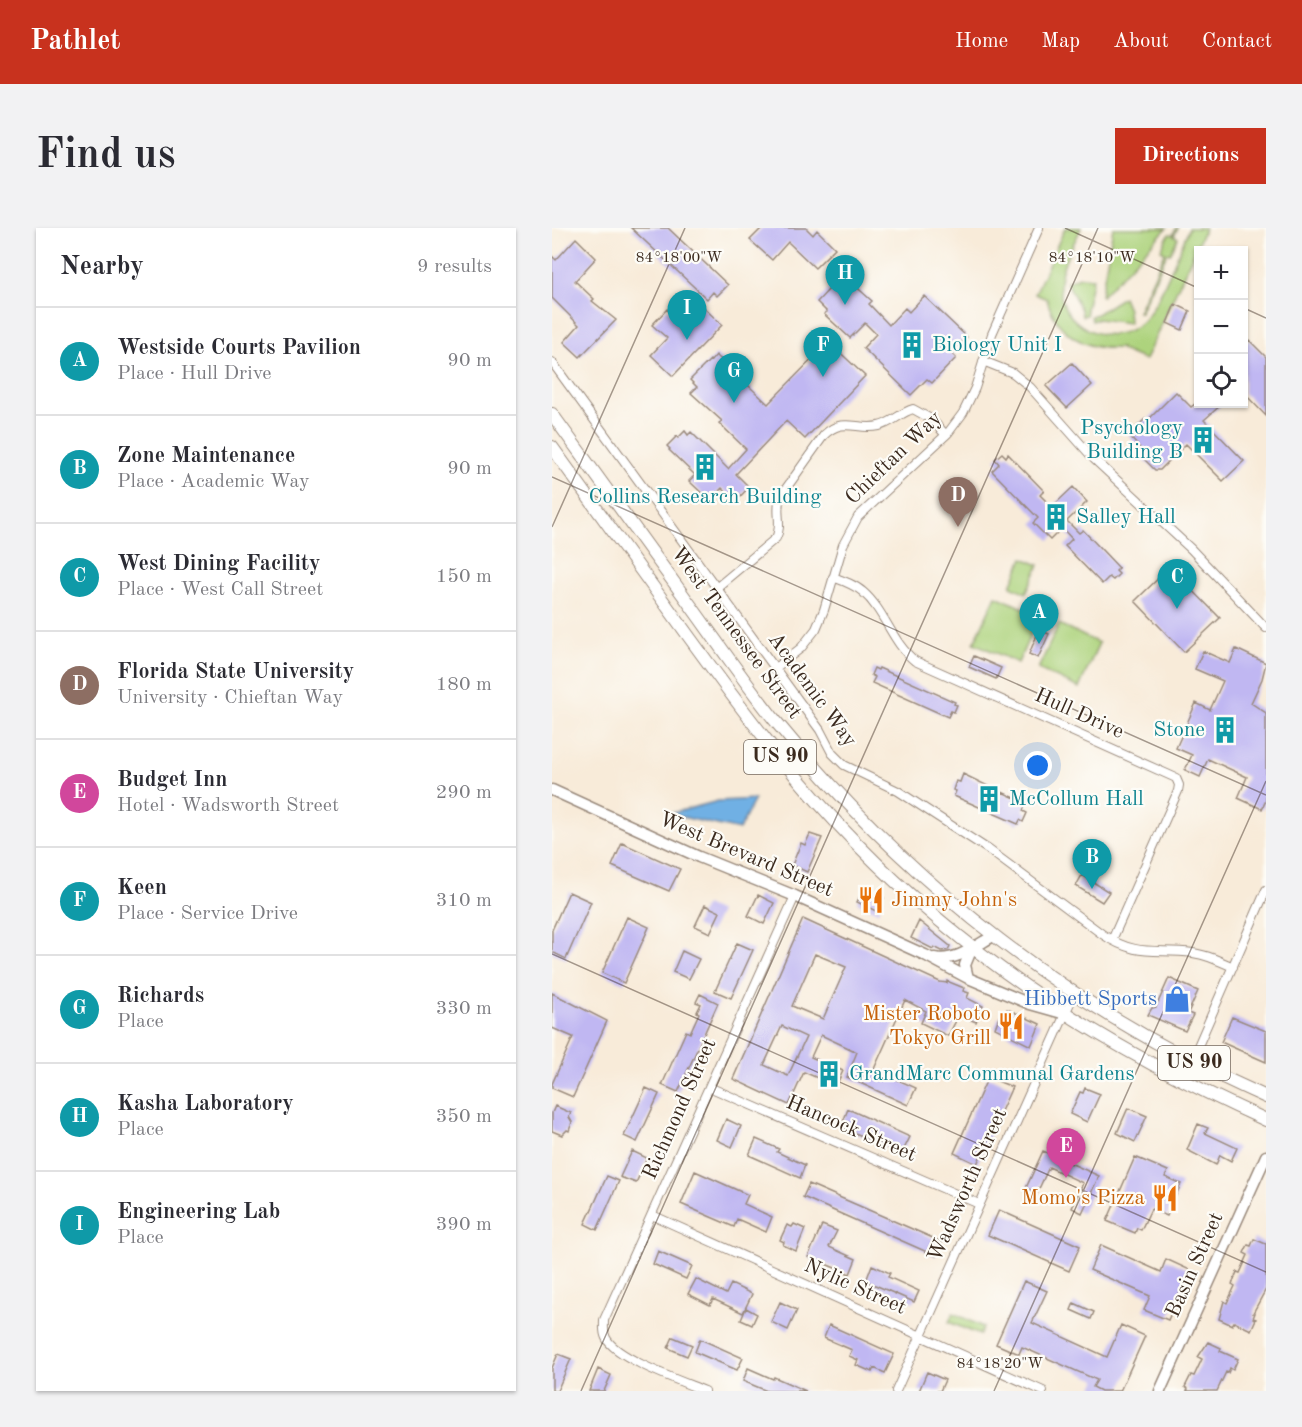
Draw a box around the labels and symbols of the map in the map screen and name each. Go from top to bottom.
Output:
text: 84°18'00"W [636,251,722,266]
text: 84°18'10"W [1049,251,1135,266]
pin: H [826,256,864,305]
pin: I [668,291,706,340]
pin: F [804,328,842,377]
building icon: Biology Unit I [897,330,927,360]
place label: Biology Unit I [932,335,1062,356]
pin: G [714,354,753,403]
street label: Chieftan Way [842,407,946,509]
place label: Psychology Building B [1080,418,1183,463]
building icon: Psychology Building B [1188,425,1218,455]
building icon: Collins Research Building [690,452,720,482]
pin: D [938,478,978,527]
place label: Collins Research Building [588,487,822,508]
building icon: Salley Hall [1041,502,1071,532]
place label: Salley Hall [1076,507,1176,528]
street label: West Tennessee Street [667,543,805,723]
pin: C [1158,560,1196,609]
pin: A [1020,594,1058,644]
street label: Academic Way [764,629,860,751]
street label: Hull Drive [1031,685,1127,743]
building icon: Stone [1210,715,1240,745]
place label: Stone [1153,720,1205,741]
road number: US 90 [744,740,816,774]
your location [1023,751,1052,780]
building icon: McCollum Hall [974,784,1004,814]
place label: McCollum Hall [1009,789,1144,810]
street label: West Brevard Street [656,809,836,901]
pin: B [1072,840,1112,889]
restaurant icon: Jimmy John's [856,885,886,915]
place label: Jimmy John's [891,890,1017,911]
shop icon: Hibbett Sports [1162,984,1192,1014]
place label: Hibbett Sports [1024,989,1157,1010]
place label: Mister Roboto Tokyo Grill [863,1004,991,1049]
restaurant icon: Mister Roboto Tokyo Grill [996,1011,1026,1041]
street label: Richmond Street [639,1035,721,1183]
road number: US 90 [1158,1046,1230,1080]
building icon: GrandMarc Communal Gardens [814,1059,844,1089]
place label: GrandMarc Communal Gardens [849,1064,1135,1085]
street label: Hancock Street [783,1092,919,1166]
street label: Wadsworth Street [925,1105,1011,1265]
pin: E [1046,1128,1086,1178]
restaurant icon: Momo's Pizza [1150,1183,1180,1213]
place label: Momo's Pizza [1021,1188,1145,1209]
street label: Basin Street [1163,1209,1227,1321]
street label: Nylic Street [801,1255,909,1319]
text: 84°18'20"W [957,1357,1043,1372]

